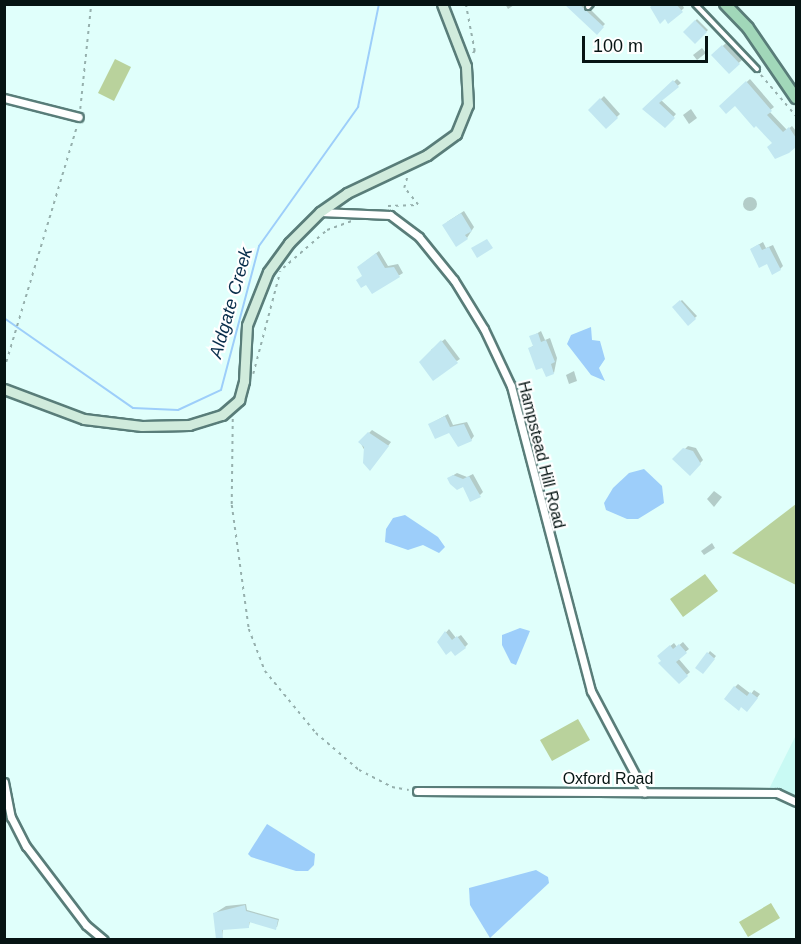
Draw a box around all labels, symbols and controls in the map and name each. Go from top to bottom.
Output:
scale bar [585,24,711,62]
text: 100 m [593,36,643,56]
water label: Aldgate Creek [205,245,257,361]
street label: Hampstead Hill Road [513,379,569,531]
street label: Oxford Road [563,769,653,789]

